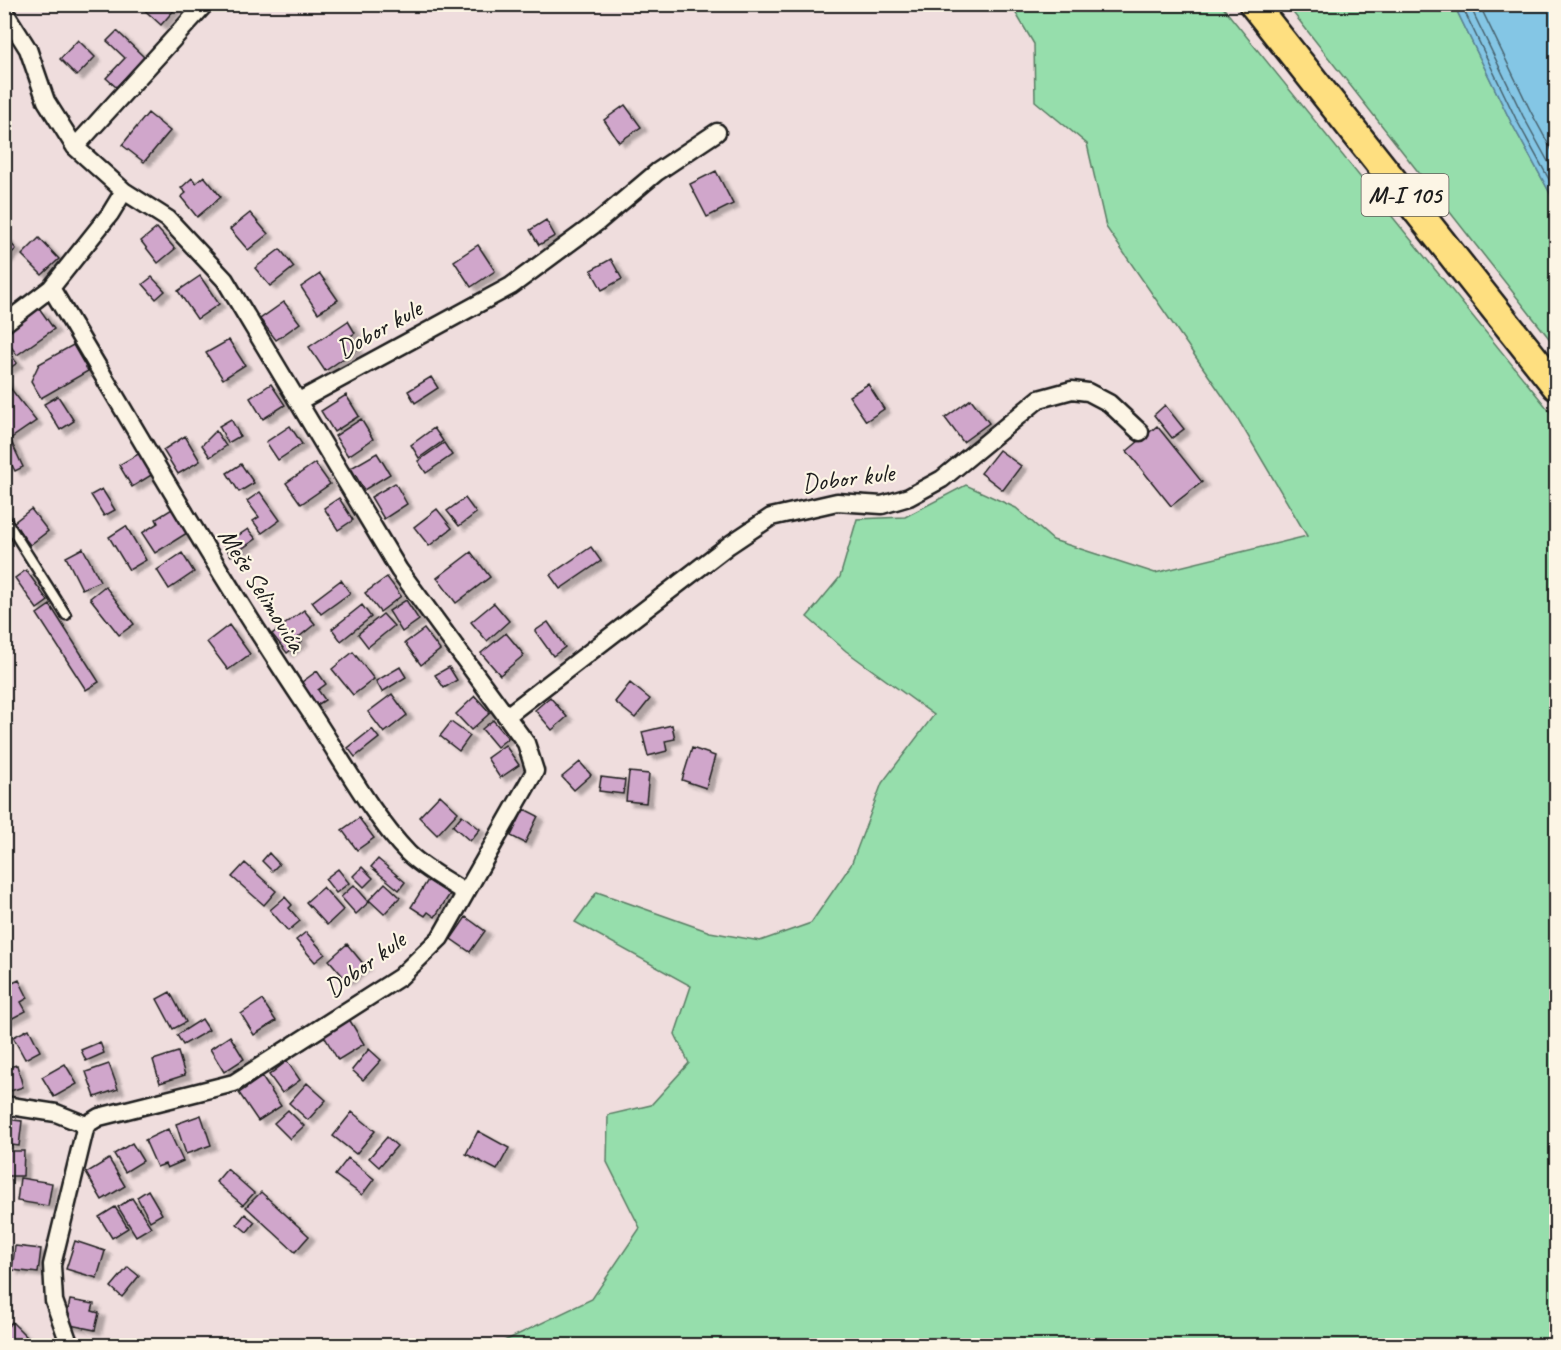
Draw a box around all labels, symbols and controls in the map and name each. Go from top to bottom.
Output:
road number: M-I 105 [1362,174,1448,216]
street label: Dobor kule [331,291,430,366]
street label: Dobor kule [800,456,898,500]
street label: Meše Selimovića [211,522,314,660]
street label: Dobor kule [318,922,414,1005]

